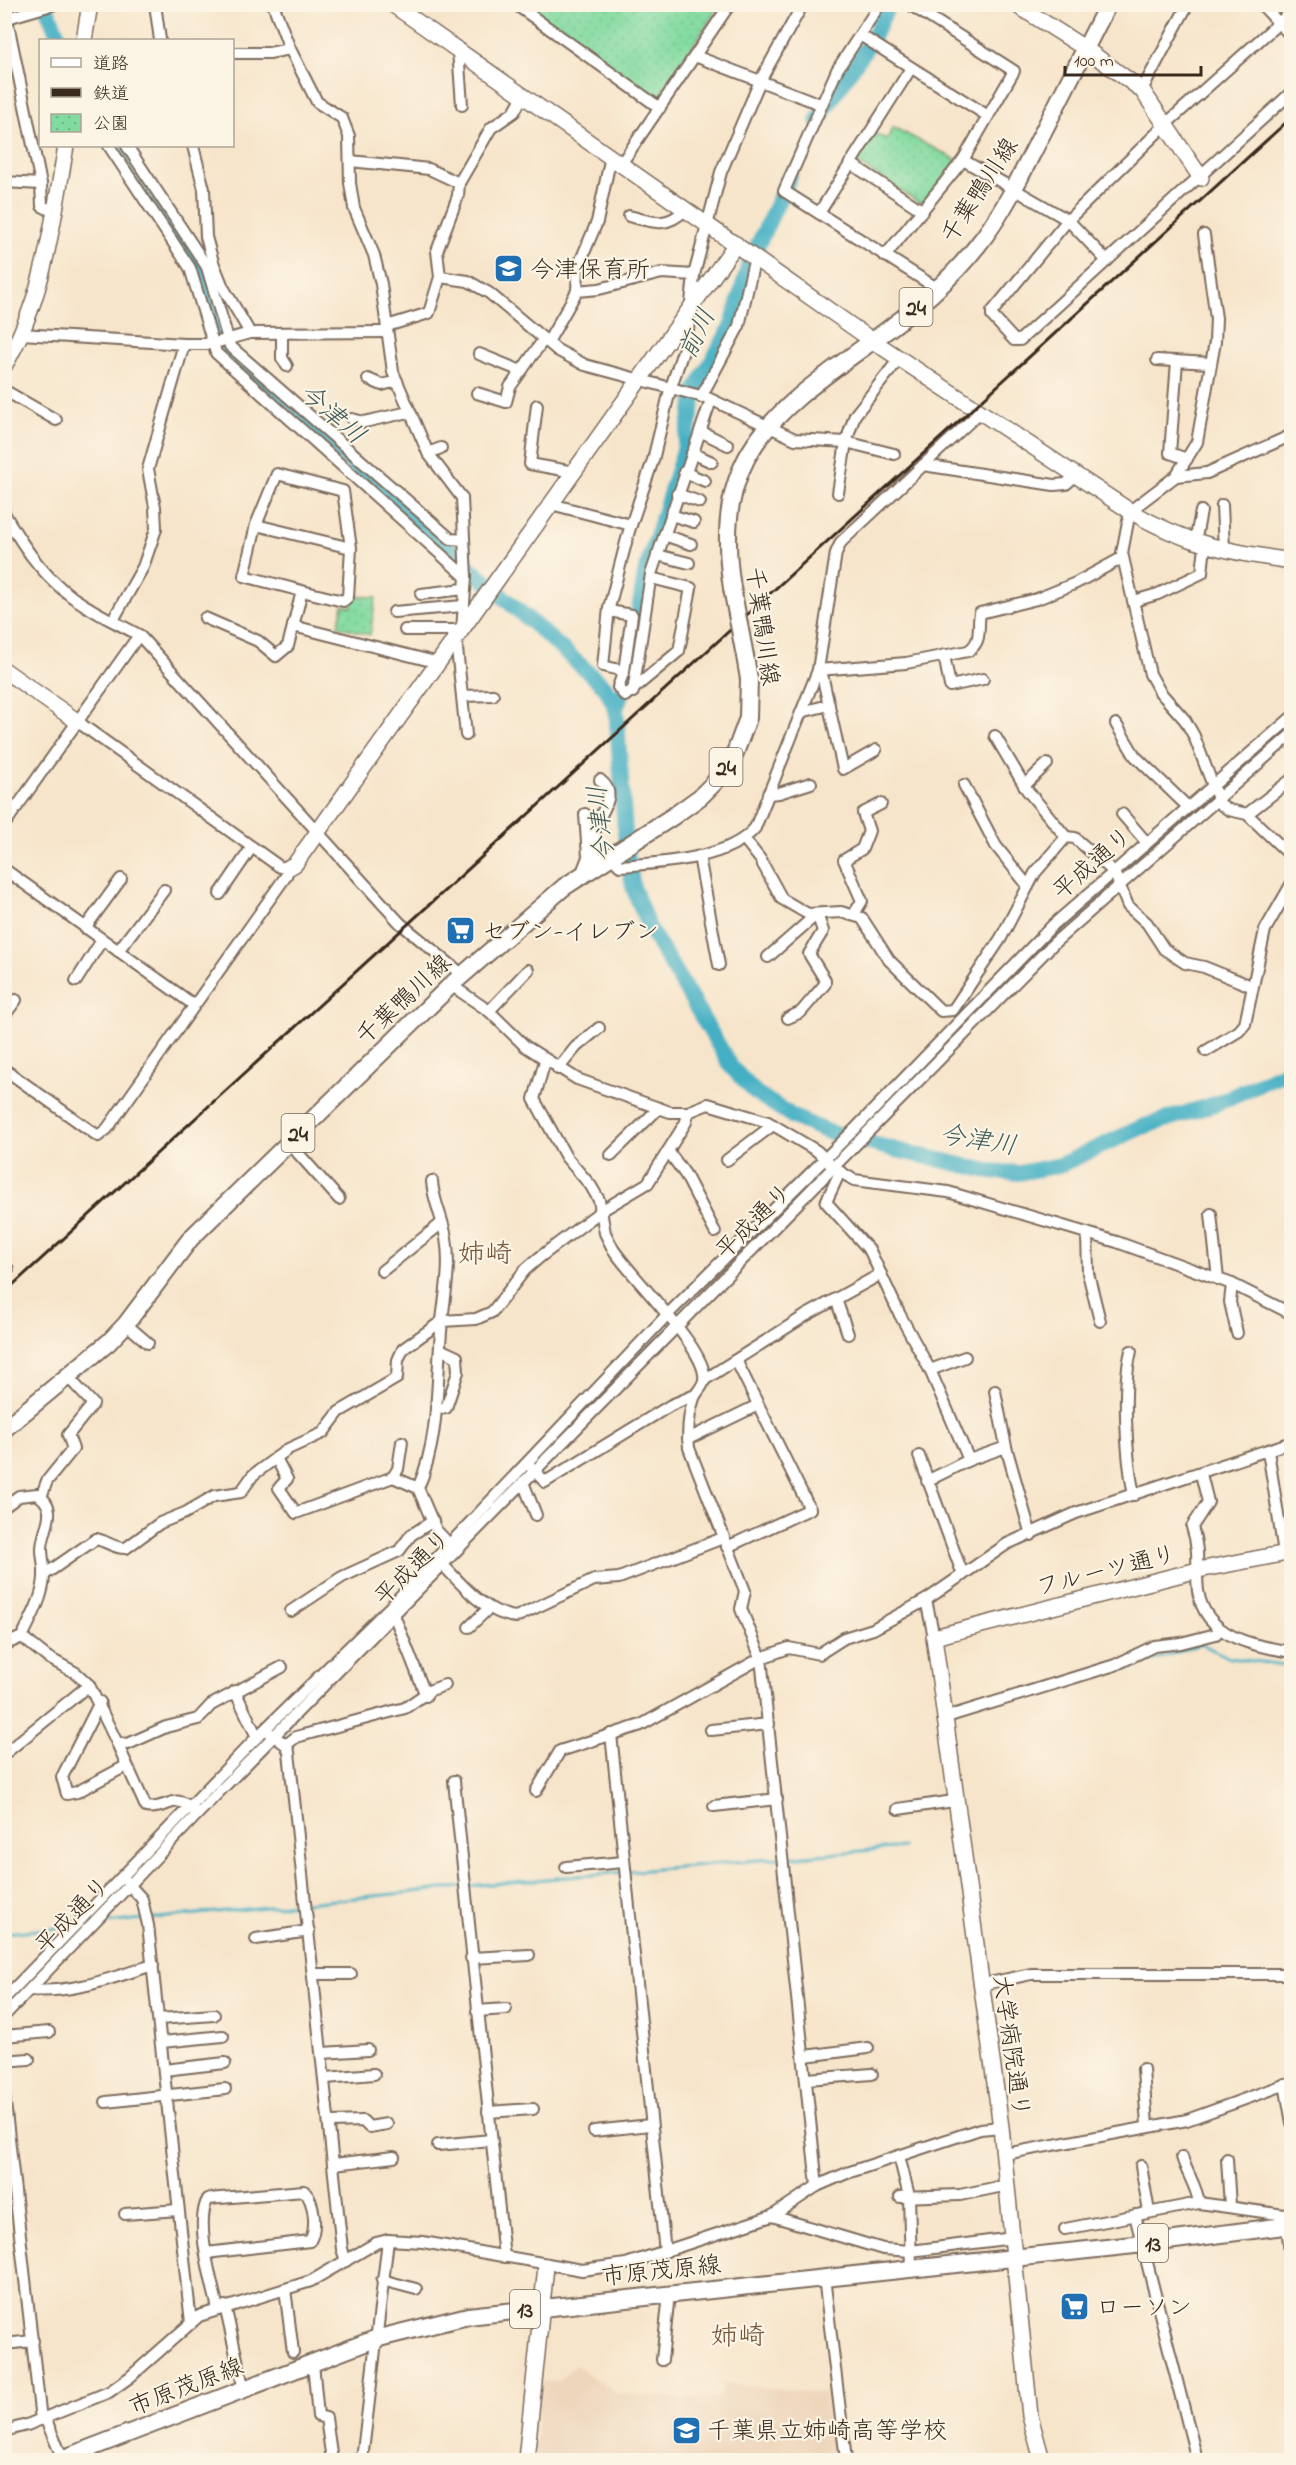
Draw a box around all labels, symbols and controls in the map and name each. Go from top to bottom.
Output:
legend [39,39,234,147]
scale bar [1065,39,1202,77]
text: 100 m [1074,49,1114,75]
text: 道路 [93,52,129,78]
text: 鉄道 [93,82,129,108]
text: 公園 [93,112,129,138]
street label: 千葉鴨川線 [934,132,1028,251]
school or university icon: 今津保育所 [493,253,525,285]
place label: 今津保育所 [530,254,650,289]
road number: 24 [900,288,932,326]
water label: 前川 [670,303,727,366]
water label: 今津川 [289,375,373,455]
street label: 千葉鴨川線 [735,564,786,688]
road number: 24 [710,748,742,786]
water label: 今津川 [580,783,626,864]
street label: 平成通り [1046,820,1141,910]
supermarket icon: セブン-イレブン [445,915,477,947]
place label: セブン-イレブン [482,916,659,951]
street label: 千葉鴨川線 [349,947,461,1055]
road number: 24 [282,1114,314,1152]
water label: 今津川 [936,1117,1019,1167]
street label: 平成通り [708,1176,801,1269]
district label: 姉崎 [458,1236,512,1275]
street label: 平成通り [367,1522,460,1615]
street label: フルーツ通り [1033,1538,1180,1607]
street label: 平成通り [28,1870,120,1963]
street label: 大学病院通り [982,1973,1037,2120]
road number: 13 [1138,2224,1168,2262]
street label: 市原茂原線 [600,2249,723,2296]
road number: 13 [510,2290,540,2328]
supermarket icon: ローソン [1059,2291,1091,2323]
place label: ローソン [1096,2292,1192,2327]
district label: 姉崎 [711,2318,765,2357]
street label: 市原茂原線 [125,2350,249,2426]
school or university icon: 千葉県立姉崎高等学校 [670,2414,702,2446]
place label: 千葉県立姉崎高等学校 [707,2415,947,2450]

